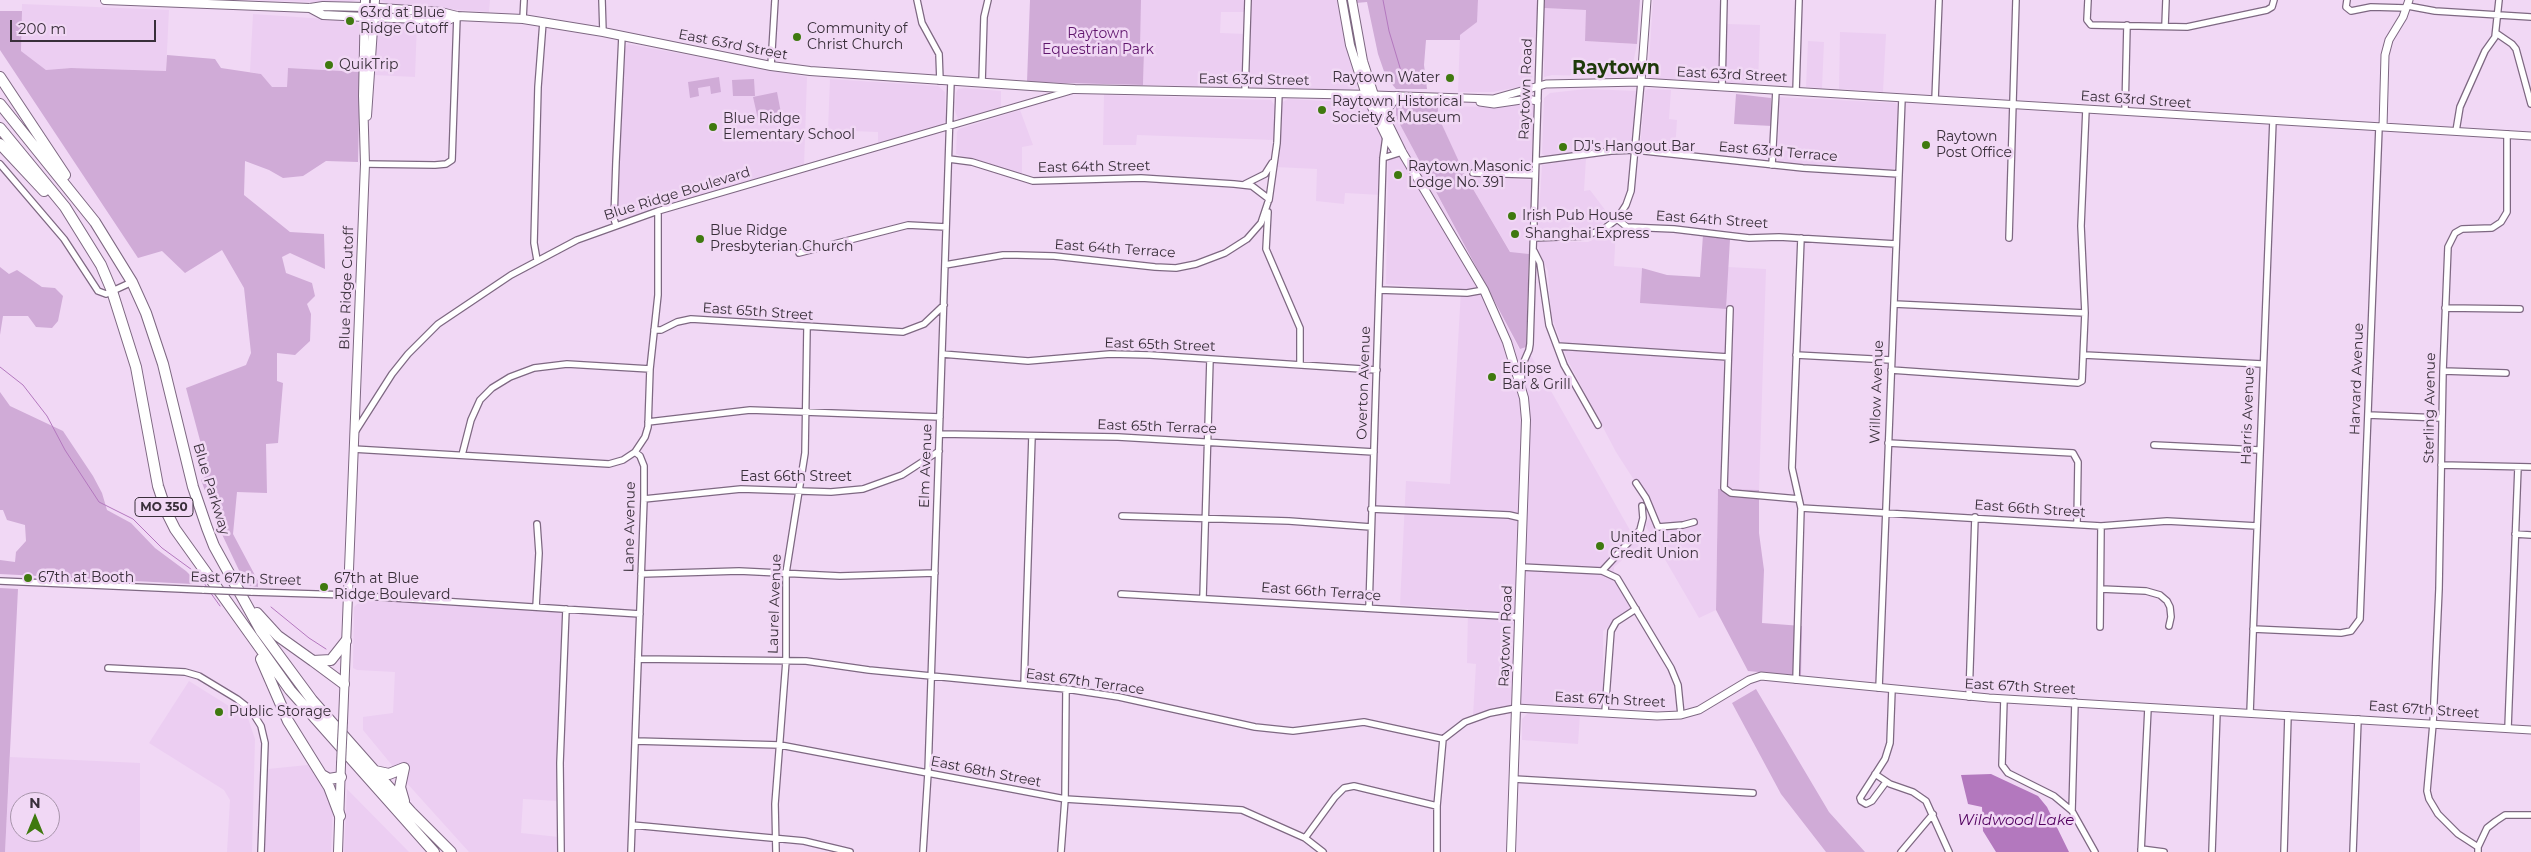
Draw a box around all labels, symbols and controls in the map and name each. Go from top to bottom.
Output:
place label: 63rd at Blue Ridge Cutoff [360,5,448,38]
scale bar [12,10,159,42]
marker: 63rd at Blue Ridge Cutoff [344,15,356,27]
text: 200 m [18,19,66,38]
place label: Community of Christ Church [807,21,908,54]
street label: East 63rd Street [677,26,789,64]
park label: Raytown Equestrian Park [1042,26,1154,58]
marker: Community of Christ Church [791,31,803,43]
street label: Raytown Road [1516,38,1536,140]
place label: QuikTrip [339,57,398,73]
district label: Raytown [1572,57,1660,79]
marker: QuikTrip [323,59,335,71]
street label: East 63rd Street [1676,64,1788,86]
place label: Raytown Water [1332,70,1440,86]
street label: East 63rd Street [1198,71,1310,89]
marker: Raytown Water [1444,72,1456,84]
street label: East 63rd Street [2080,88,2192,112]
place label: Raytown Historical Society & Museum [1332,94,1463,126]
marker: Raytown Historical Society & Museum [1316,104,1328,116]
place label: Blue Ridge Elementary School [723,111,855,144]
marker: Blue Ridge Elementary School [707,121,719,133]
place label: Raytown Post Office [1936,129,2012,162]
street label: East 63rd Terrace [1718,138,1838,166]
place label: DJ's Hangout Bar [1573,139,1695,155]
marker: Raytown Post Office [1920,139,1932,151]
marker: DJ's Hangout Bar [1557,141,1569,153]
street label: East 64th Street [1038,158,1150,176]
place label: Raytown Masonic Lodge No. 391 [1408,159,1531,192]
street label: Blue Ridge Boulevard [602,164,752,224]
marker: Raytown Masonic Lodge No. 391 [1392,169,1404,181]
place label: Irish Pub House [1522,208,1633,224]
street label: East 64th Street [1655,208,1769,232]
marker: Irish Pub House [1506,210,1518,222]
place label: Blue Ridge Presbyterian Church [710,223,853,256]
street label: Blue Ridge Cutoff [336,226,358,350]
place label: Shanghai Express [1525,226,1649,242]
marker: Shanghai Express [1509,228,1521,240]
marker: Blue Ridge Presbyterian Church [694,233,706,245]
street label: East 64th Terrace [1054,236,1176,262]
street label: East 65th Street [702,300,814,324]
street label: Harvard Avenue [2347,323,2367,435]
street label: Overton Avenue [1354,326,1374,440]
street label: East 65th Street [1104,335,1216,355]
street label: Willow Avenue [1867,340,1887,444]
street label: Sterling Avenue [2421,352,2439,464]
place label: Eclipse Bar & Grill [1502,361,1571,394]
street label: Harris Avenue [2238,367,2258,465]
marker: Eclipse Bar & Grill [1486,371,1498,383]
street label: East 65th Terrace [1097,417,1217,437]
street label: Elm Avenue [916,423,936,509]
street label: Blue Parkway [189,441,233,537]
street label: East 66th Street [740,469,852,485]
street label: Lane Avenue [621,481,639,573]
street label: East 66th Street [1974,497,2086,521]
road number: MO 350 [135,498,193,516]
place label: United Labor Credit Union [1610,530,1702,562]
marker: United Labor Credit Union [1594,540,1606,552]
street label: Laurel Avenue [765,554,785,654]
street label: East 67th Street [190,569,302,589]
place label: 67th at Booth [38,570,134,586]
place label: 67th at Blue Ridge Boulevard [334,571,450,604]
marker: 67th at Booth [22,572,34,584]
street label: East 66th Terrace [1260,579,1382,605]
marker: 67th at Blue Ridge Boulevard [318,581,330,593]
street label: Raytown Road [1496,585,1516,687]
street label: East 67th Terrace [1025,665,1145,699]
street label: East 67th Street [1964,676,2076,698]
street label: East 67th Street [1554,689,1666,711]
street label: East 67th Street [2368,698,2480,722]
place label: Public Storage [229,704,331,720]
marker: Public Storage [213,706,225,718]
street label: East 68th Street [929,753,1043,791]
north arrow [10,792,60,842]
text: N [29,794,41,812]
water label: Wildwood Lake [1958,812,2074,830]

